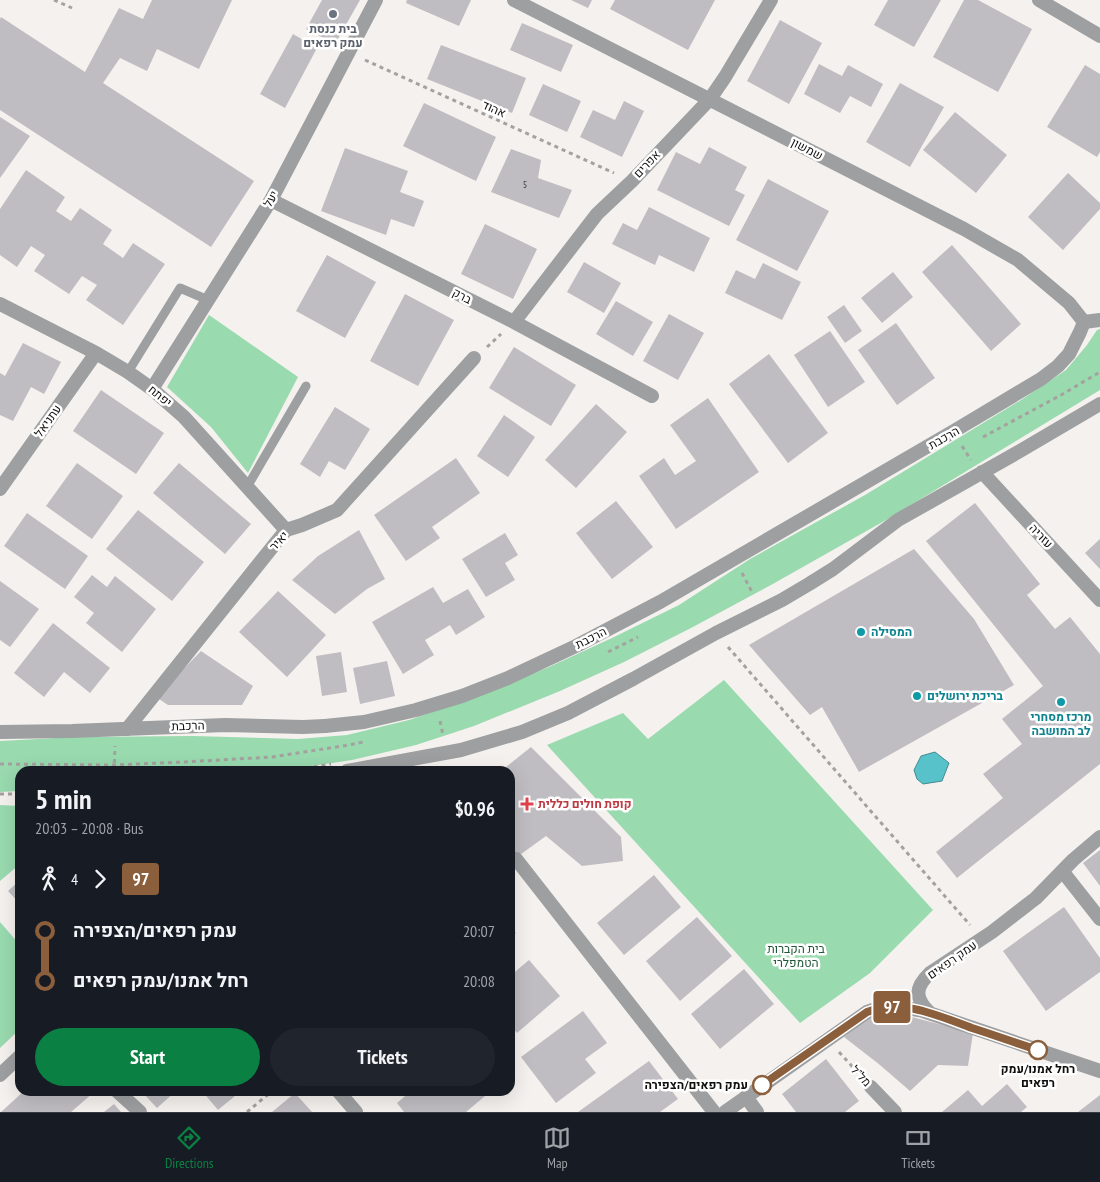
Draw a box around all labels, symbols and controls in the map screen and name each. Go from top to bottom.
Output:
marker: בית כנסת עמק רפאים [327,8,339,20]
place label: בית כנסת עמק רפאים [303,21,363,50]
street label: אהוד [480,97,509,121]
street label: שמשון [789,134,826,163]
street label: אפרים [630,147,663,181]
house number: 5 [523,178,527,191]
street label: יעל [260,188,281,210]
street label: ברק [450,284,475,307]
street label: יפתח [146,382,175,410]
street label: עתניאל [31,402,64,440]
street label: הרכבת [926,423,962,452]
street label: עזריה [1026,520,1056,551]
street label: יאיר [266,528,291,553]
street label: הרכבת [573,623,609,652]
place label: המסילה [871,624,912,639]
marker: המסילה [855,626,867,638]
place label: בריכת ירושלים [927,688,1003,703]
marker: בריכת ירושלים [911,690,923,702]
marker: מרכז מסחרי לב המושבה [1055,696,1067,708]
place label: מרכז מסחרי לב המושבה [1031,709,1092,738]
street label: הרכבת [171,717,205,734]
text: 5 min [35,780,92,817]
place label: קופת חולים כללית [538,796,631,811]
text: $0.96 [455,797,495,821]
marker: קופת חולים כללית [520,797,534,811]
text: 20:03 – 20:08 · Bus [35,818,143,838]
icon: walk [35,865,63,893]
icon: forward [86,865,114,893]
text: 97 [132,867,149,890]
text: 4 [71,869,78,889]
text: עמק רפאים/הצפירה [73,918,237,942]
text: 20:07 [463,921,495,941]
street label: עמק רפאים [924,937,979,982]
park label: בית הקברות הטמפלרי [767,941,826,970]
text: רחל אמנו/עמק רפאים [73,968,248,992]
text: 20:08 [463,971,495,991]
line badge: 97 [870,991,914,1023]
text: 97 [883,995,901,1018]
button: Start [35,1028,260,1086]
button: Tickets [270,1028,495,1086]
marker: רחל אמנו/עמק רפאים [1028,1040,1048,1060]
place label: רחל אמנו/עמק רפאים [1001,1061,1075,1090]
street label: מל"ל [848,1062,875,1089]
marker: עמק רפאים/הצפירה [752,1075,772,1095]
place label: עמק רפאים/הצפירה [644,1077,748,1092]
tab: Directions [165,1124,214,1172]
tab: Map [543,1124,571,1172]
tab: Tickets [901,1124,935,1172]

